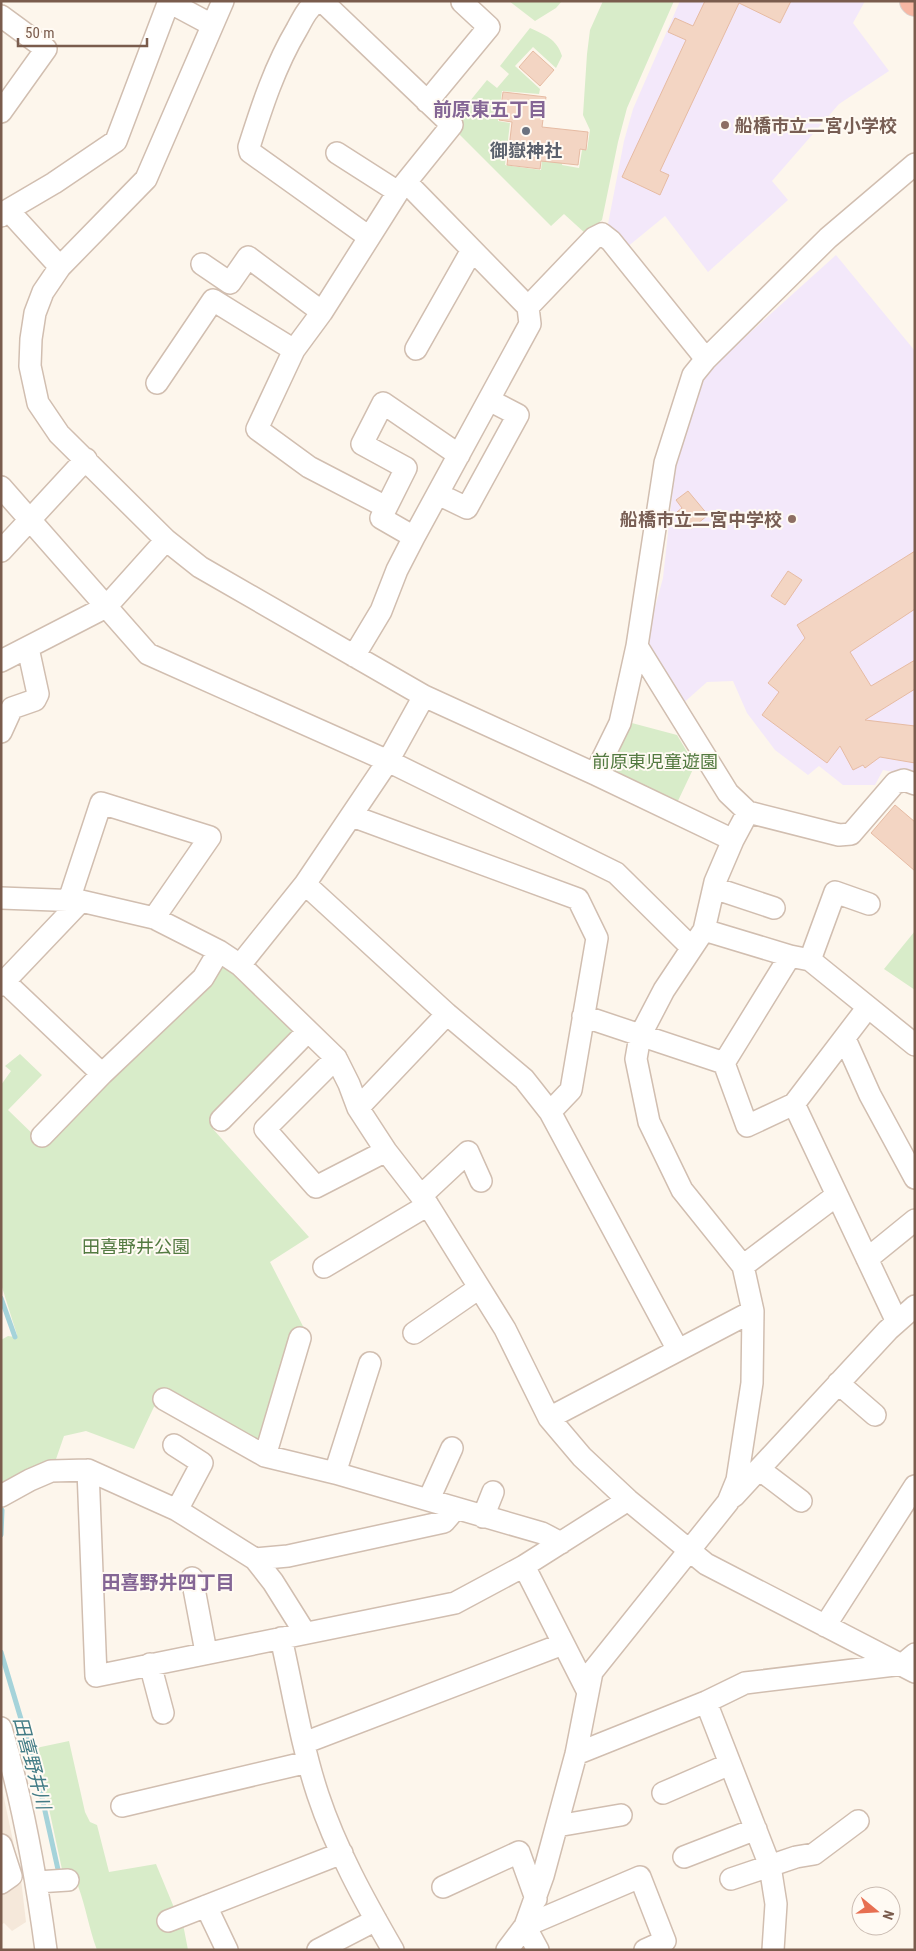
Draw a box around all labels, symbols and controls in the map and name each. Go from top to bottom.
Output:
scale bar [18,15,146,47]
text: 50 m [25,24,55,42]
district label: 前原東五丁目 [433,98,547,121]
place label: 船橋市立二宮小学校 [735,115,897,136]
marker: 船橋市立二宮小学校 [719,119,731,131]
marker: 御嶽神社 [520,125,532,137]
place label: 御嶽神社 [489,140,562,161]
place label: 船橋市立二宮中学校 [620,509,782,530]
marker: 船橋市立二宮中学校 [786,513,798,525]
park label: 前原東児童遊園 [592,751,718,772]
park label: 田喜野井公園 [82,1236,190,1257]
district label: 田喜野井四丁目 [101,1571,235,1594]
water label: 田喜野井川 [9,1714,56,1814]
north arrow [851,1886,901,1936]
text: N [879,1908,897,1922]

